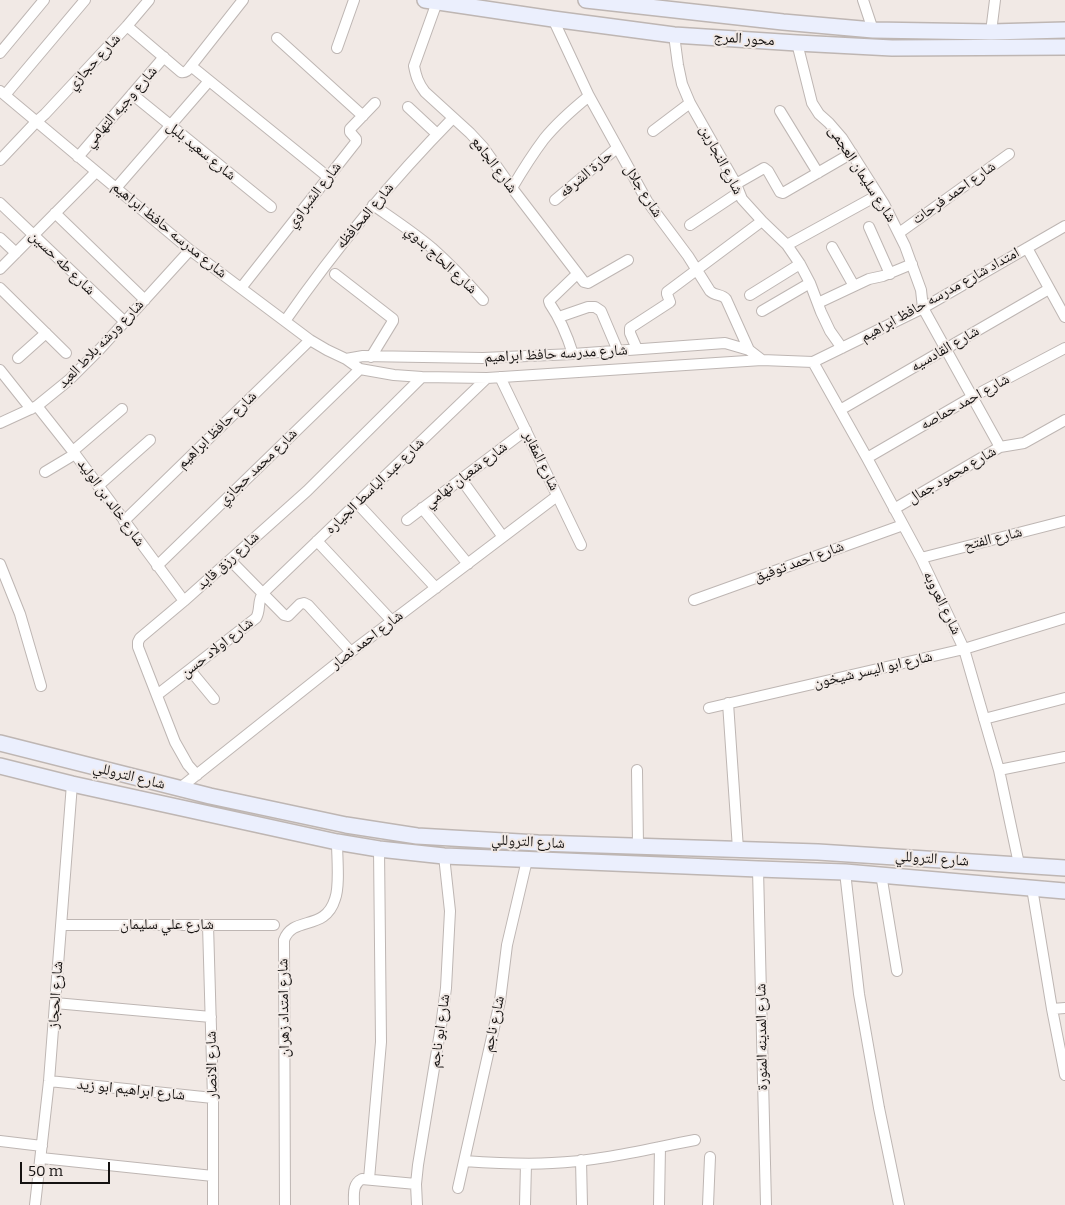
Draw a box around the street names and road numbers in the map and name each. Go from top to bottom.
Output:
street label: محور المرج [713,28,775,50]
street label: شارع حجازي [64,30,124,94]
street label: شارع وجيه التهامي [81,63,161,151]
street label: شارع سعيد بلبل [163,118,239,184]
street label: شارع النجارين [695,122,747,198]
street label: شارع سليمان العجمى [824,122,900,226]
street label: شارع الجامع [467,133,521,197]
street label: حارة الشرفه [556,147,616,201]
street label: شارع احمد فرحات [909,157,999,229]
street label: شارع الشبراوي [283,159,345,231]
street label: شارع جلال [620,161,666,221]
street label: شارع مدرسه حافظ ابراهيم [108,178,230,282]
street label: شارع المحافظه [332,179,398,253]
street label: شارع الحاج بدوي [401,222,481,298]
street label: شارع طه حسين [25,227,99,299]
street label: امتداد شارع مدرسه حافظ ابراهيم [857,244,1023,346]
street label: شارع ورشه بلاط العبد [54,296,148,392]
street label: شارع القادسيه [908,322,982,376]
street label: شارع مدرسه حافظ ابراهيم [484,341,628,367]
street label: شارع احمد حماصه [917,370,1013,434]
street label: شارع حافظ ابراهيم [173,387,261,473]
street label: شارع محمد حجازي [215,425,301,509]
street label: شارع المقابر [519,428,563,494]
street label: شارع عبد الباسط الجياره [322,434,428,538]
street label: شارع شعبان تهامي [421,438,511,512]
street label: شارع محمود جمال [905,442,999,508]
street label: شارع خالد بن الوليد [73,456,149,550]
street label: شارع الفتح [962,523,1024,555]
street label: شارع رزق قايد [193,528,263,594]
street label: شارع احمد توفيق [752,537,846,587]
street label: شارع العروبه [919,568,965,638]
street label: شارع احمد نصار [327,607,407,673]
street label: شارع اولاد حسن [177,614,257,682]
street label: شارع ابو اليسر شيخون [812,648,934,692]
street label: شارع التروللي [91,758,167,794]
street label: شارع التروللي [491,831,565,853]
street label: شارع التروللي [895,847,969,871]
street label: شارع علي سليمان [120,916,214,934]
street label: شارع امتداد زهران [274,958,294,1058]
street label: شارع الحجاز [45,961,67,1029]
street label: شارع المدينه المنورة [752,983,772,1091]
street label: شارع ابو ناجم [426,993,454,1069]
street label: شارع ناجم [479,994,509,1054]
street label: شارع الانصار [202,1031,222,1099]
street label: شارع ابراهيم ابو زيد [76,1075,186,1105]

